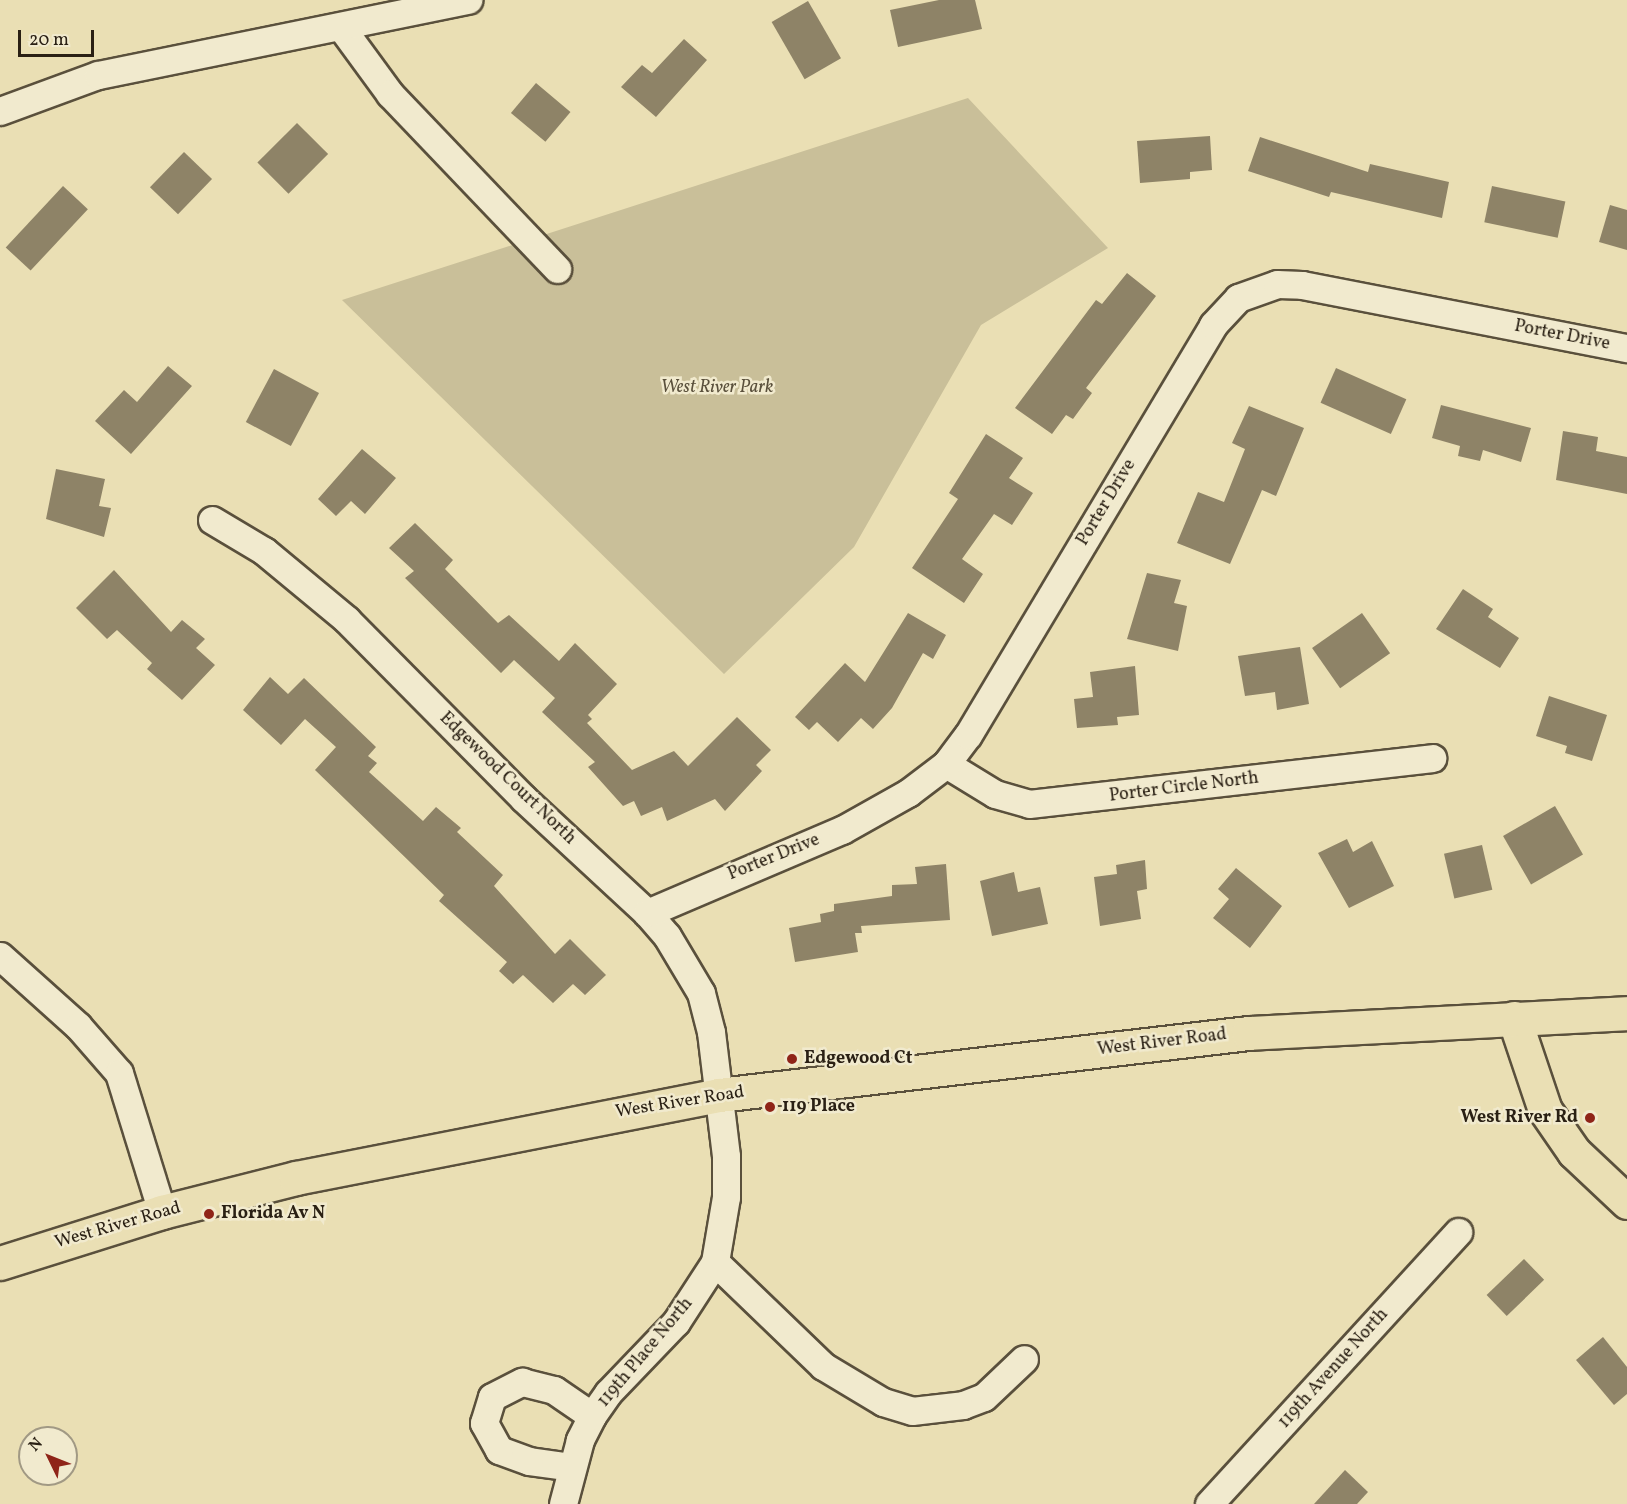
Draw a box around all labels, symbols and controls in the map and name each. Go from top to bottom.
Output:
scale bar [21,18,98,56]
text: 20 m [29,28,69,53]
street label: Porter Drive [1512,316,1612,356]
park label: West River Park [661,377,773,399]
street label: Porter Drive [1073,456,1141,550]
street label: Edgewood Court North [434,708,580,850]
street label: Porter Circle North [1108,768,1260,808]
street label: Porter Drive [725,830,823,886]
street label: West River Road [1096,1024,1228,1062]
place label: Edgewood Ct [804,1048,912,1070]
marker: Edgewood Ct [785,1052,799,1066]
street label: West River Road [614,1082,746,1124]
place label: 119 Place [782,1096,855,1118]
marker: 119 Place [763,1100,777,1114]
place label: West River Rd [1460,1107,1578,1129]
marker: West River Rd [1583,1111,1597,1125]
street label: West River Road [52,1198,184,1254]
place label: Florida Av N [221,1203,325,1225]
marker: Florida Av N [202,1207,216,1221]
street label: 119th Place North [594,1294,698,1412]
street label: 119th Avenue North [1274,1305,1394,1433]
north arrow [18,1426,78,1486]
text: N [24,1433,48,1457]

